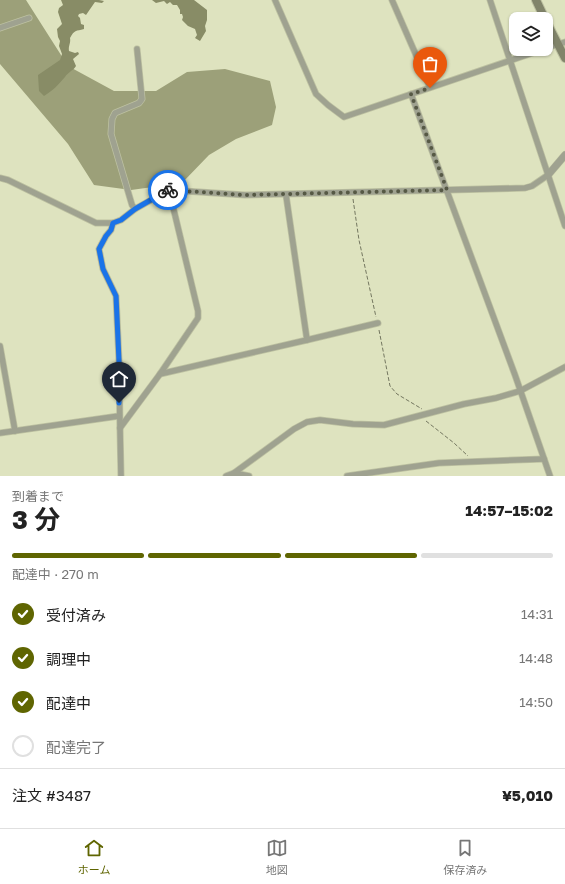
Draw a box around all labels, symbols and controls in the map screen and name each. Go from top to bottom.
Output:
map controls [509,12,553,56]
button: layers [509,12,553,56]
pin [413,47,447,88]
icon: bag [419,53,441,75]
courier [148,170,188,210]
icon: bike [157,179,179,201]
pin [102,362,136,403]
icon: home [108,368,130,390]
text: 到着まで [12,488,64,504]
text: 14:57–15:02 [465,501,553,519]
text: 3 分 [12,504,60,535]
text: 配達中 · 270 m [12,566,99,582]
icon: check [12,603,34,625]
text: 受付済み [46,606,106,624]
text: 14:31 [521,606,553,622]
icon: check [12,647,34,669]
text: 調理中 [46,650,91,668]
text: 14:48 [519,650,553,666]
icon: check [12,691,34,713]
text: 配達中 [46,694,91,712]
text: 14:50 [519,694,553,710]
text: 配達完了 [46,738,106,756]
text: 注文 #3487 [12,786,91,804]
text: ¥5,010 [502,786,553,804]
tab: ホーム [78,837,110,877]
tab: 地図 [266,837,288,877]
tab: 保存済み [443,837,487,877]

